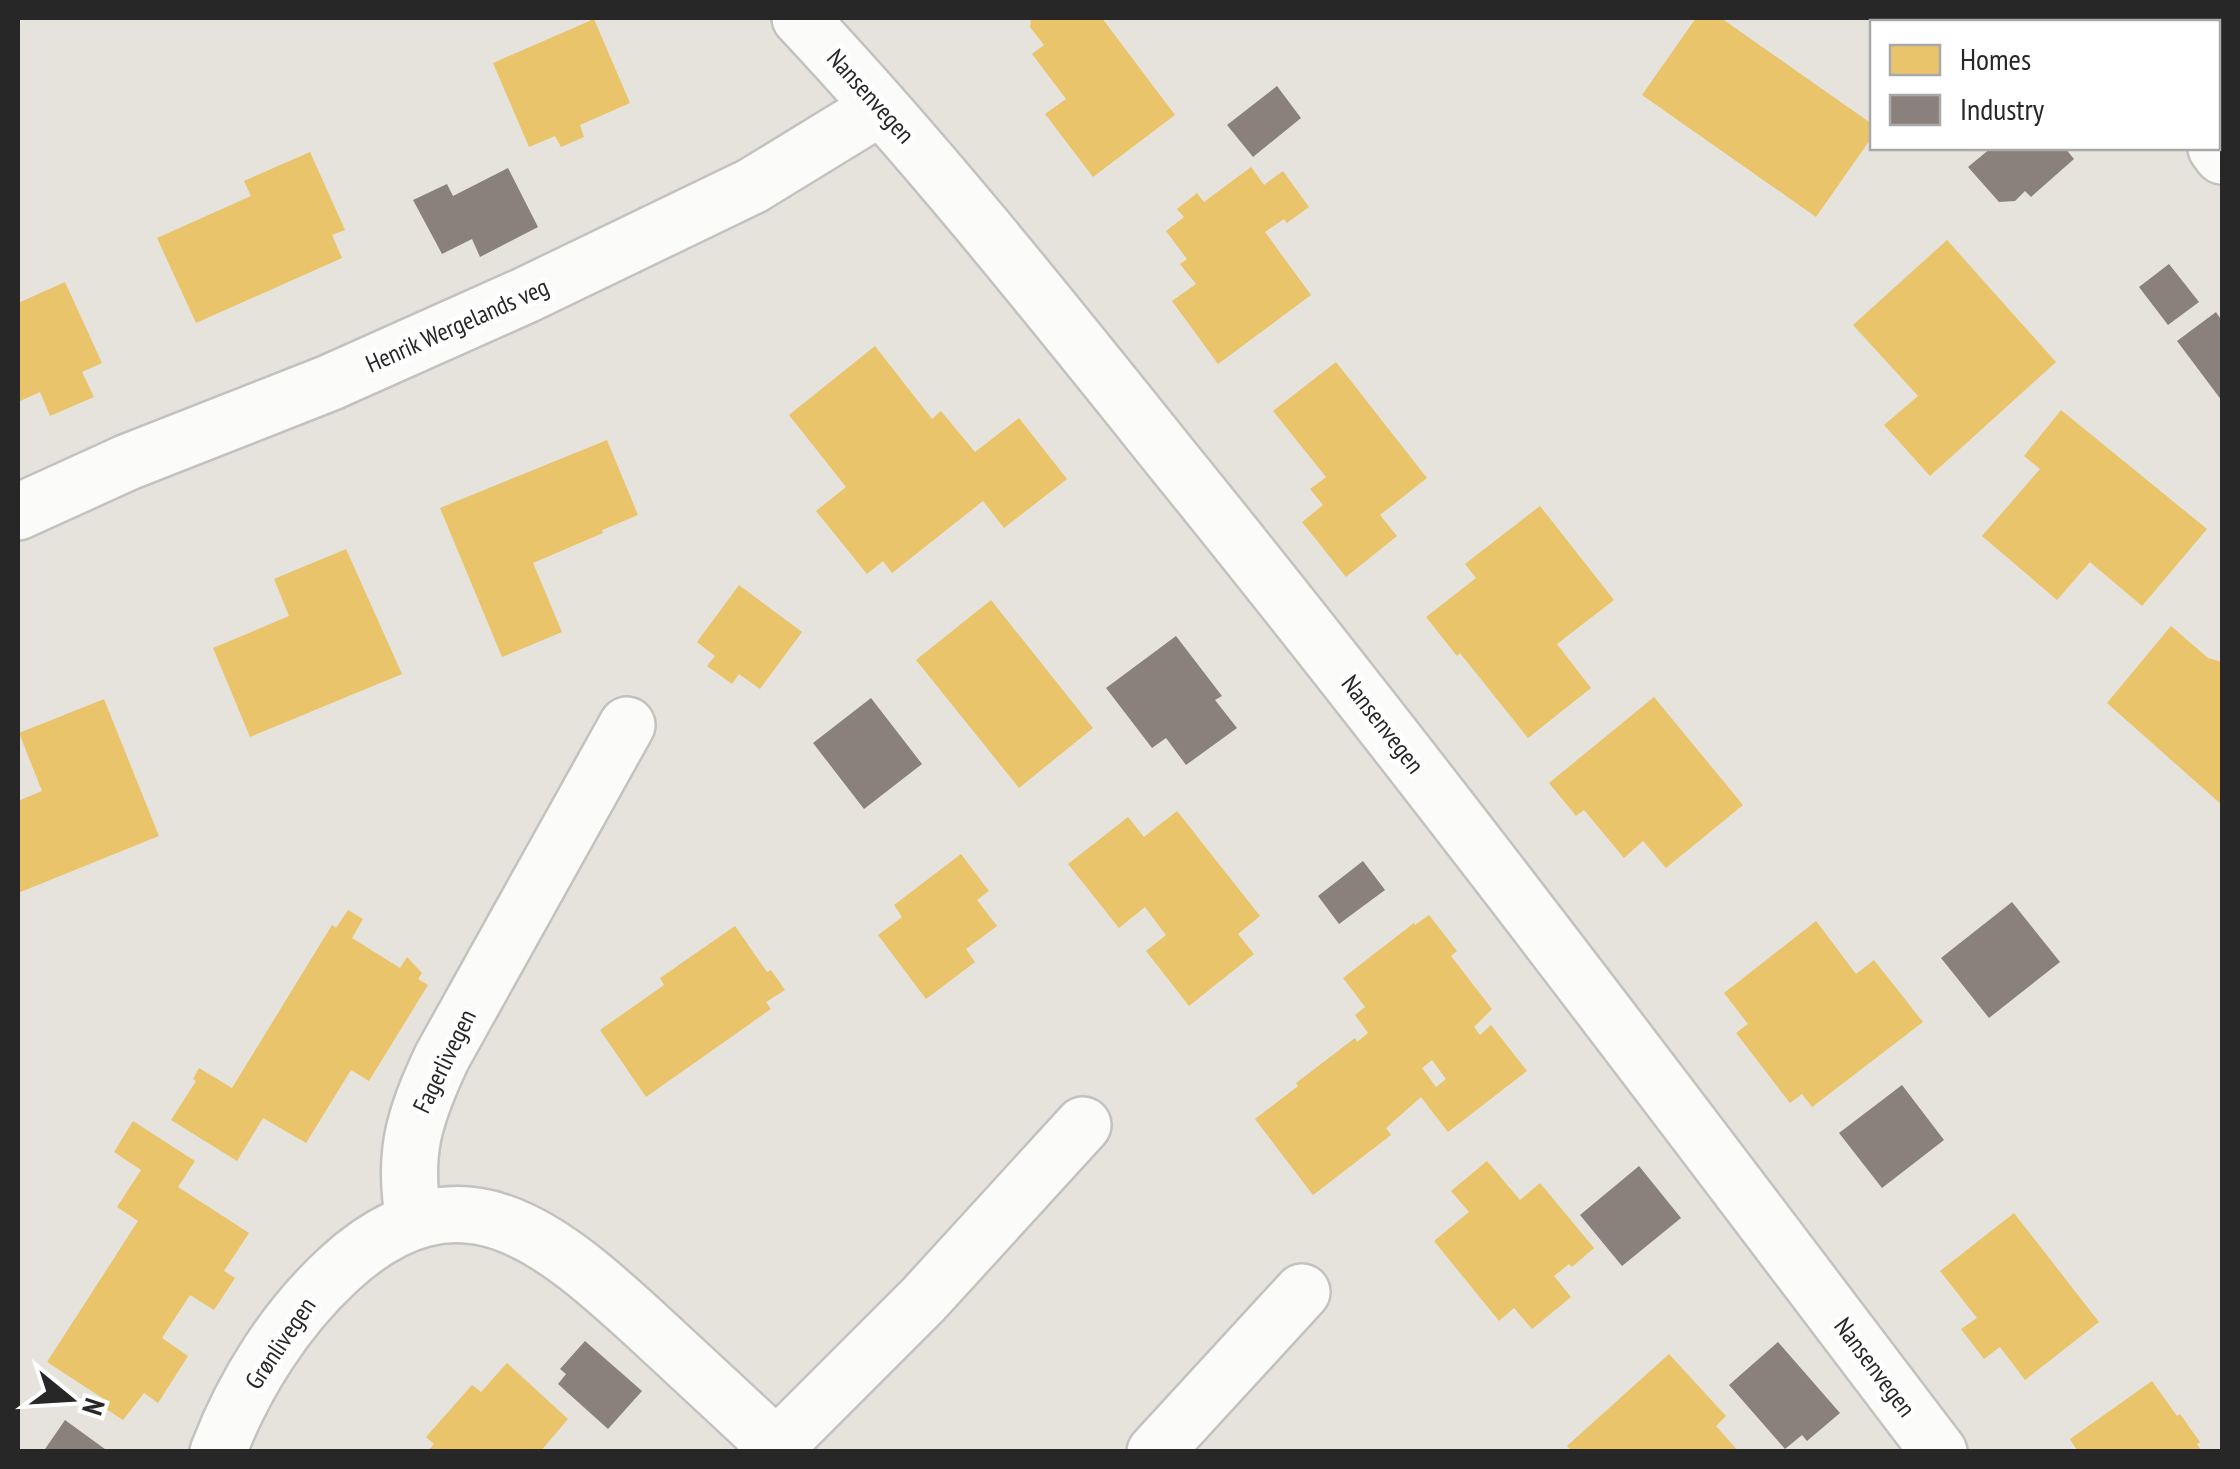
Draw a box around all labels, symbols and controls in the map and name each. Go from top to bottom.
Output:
legend [1870,20,2220,150]
text: Homes [1960,39,2031,78]
street label: Nansenvegen [820,42,922,150]
text: Industry [1960,89,2045,128]
street label: Henrik Wergelands veg [360,270,554,380]
street label: Nansenvegen [1335,668,1431,780]
street label: Fagerlivegen [405,1004,483,1118]
street label: Grønlivegen [238,1291,322,1395]
street label: Nansenvegen [1827,1311,1923,1423]
north arrow [20,1349,120,1449]
text: N [74,1394,114,1420]

